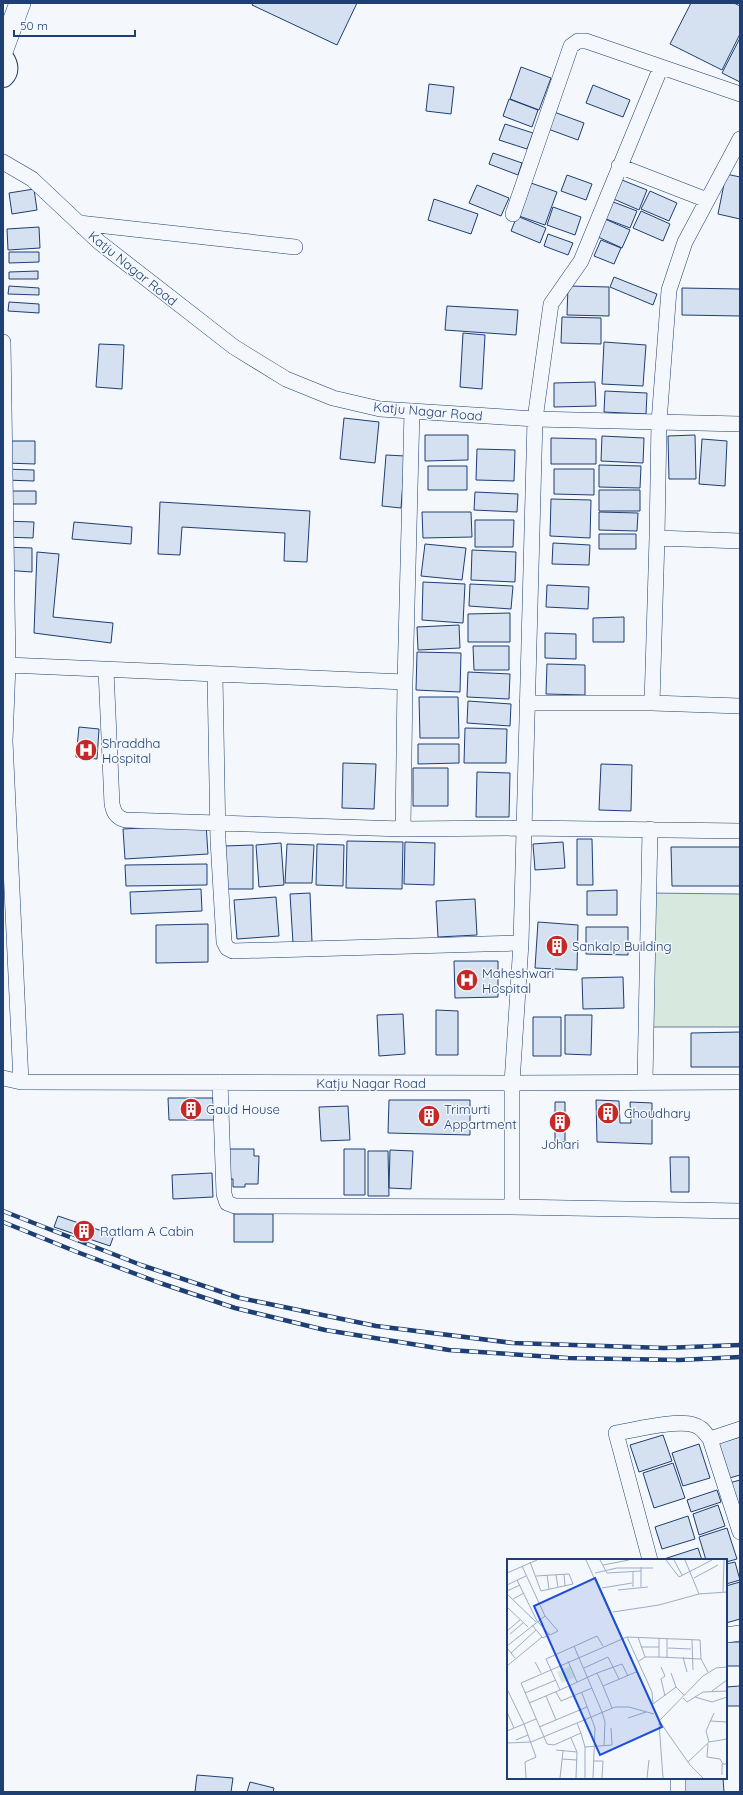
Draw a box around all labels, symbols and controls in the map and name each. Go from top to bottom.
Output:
scale bar [14,12,135,38]
text: 50 m [20,18,48,33]
street label: Katju Nagar Road [85,227,181,309]
street label: Katju Nagar Road [373,398,483,424]
place label: Shraddha Hospital [102,735,160,766]
hospital icon: Shraddha Hospital [73,737,99,763]
building icon: Sankalp Building [544,933,570,959]
place label: Sankalp Building [572,938,672,954]
place label: Maheshwari Hospital [482,965,554,996]
hospital icon: Maheshwari Hospital [454,967,480,993]
street label: Katju Nagar Road [316,1075,426,1091]
building icon: Gaud House [178,1096,204,1122]
building icon: Choudhary [595,1100,621,1126]
place label: Gaud House [206,1101,280,1117]
place label: Trimurti Appartment [444,1101,517,1132]
building icon: Trimurti Appartment [416,1103,442,1129]
place label: Choudhary [624,1105,691,1121]
building icon: Johari [547,1109,573,1135]
place label: Johari [541,1136,579,1152]
building icon: Ratlam A Cabin [71,1218,97,1244]
place label: Ratlam A Cabin [100,1223,194,1239]
inset map [507,1559,727,1779]

